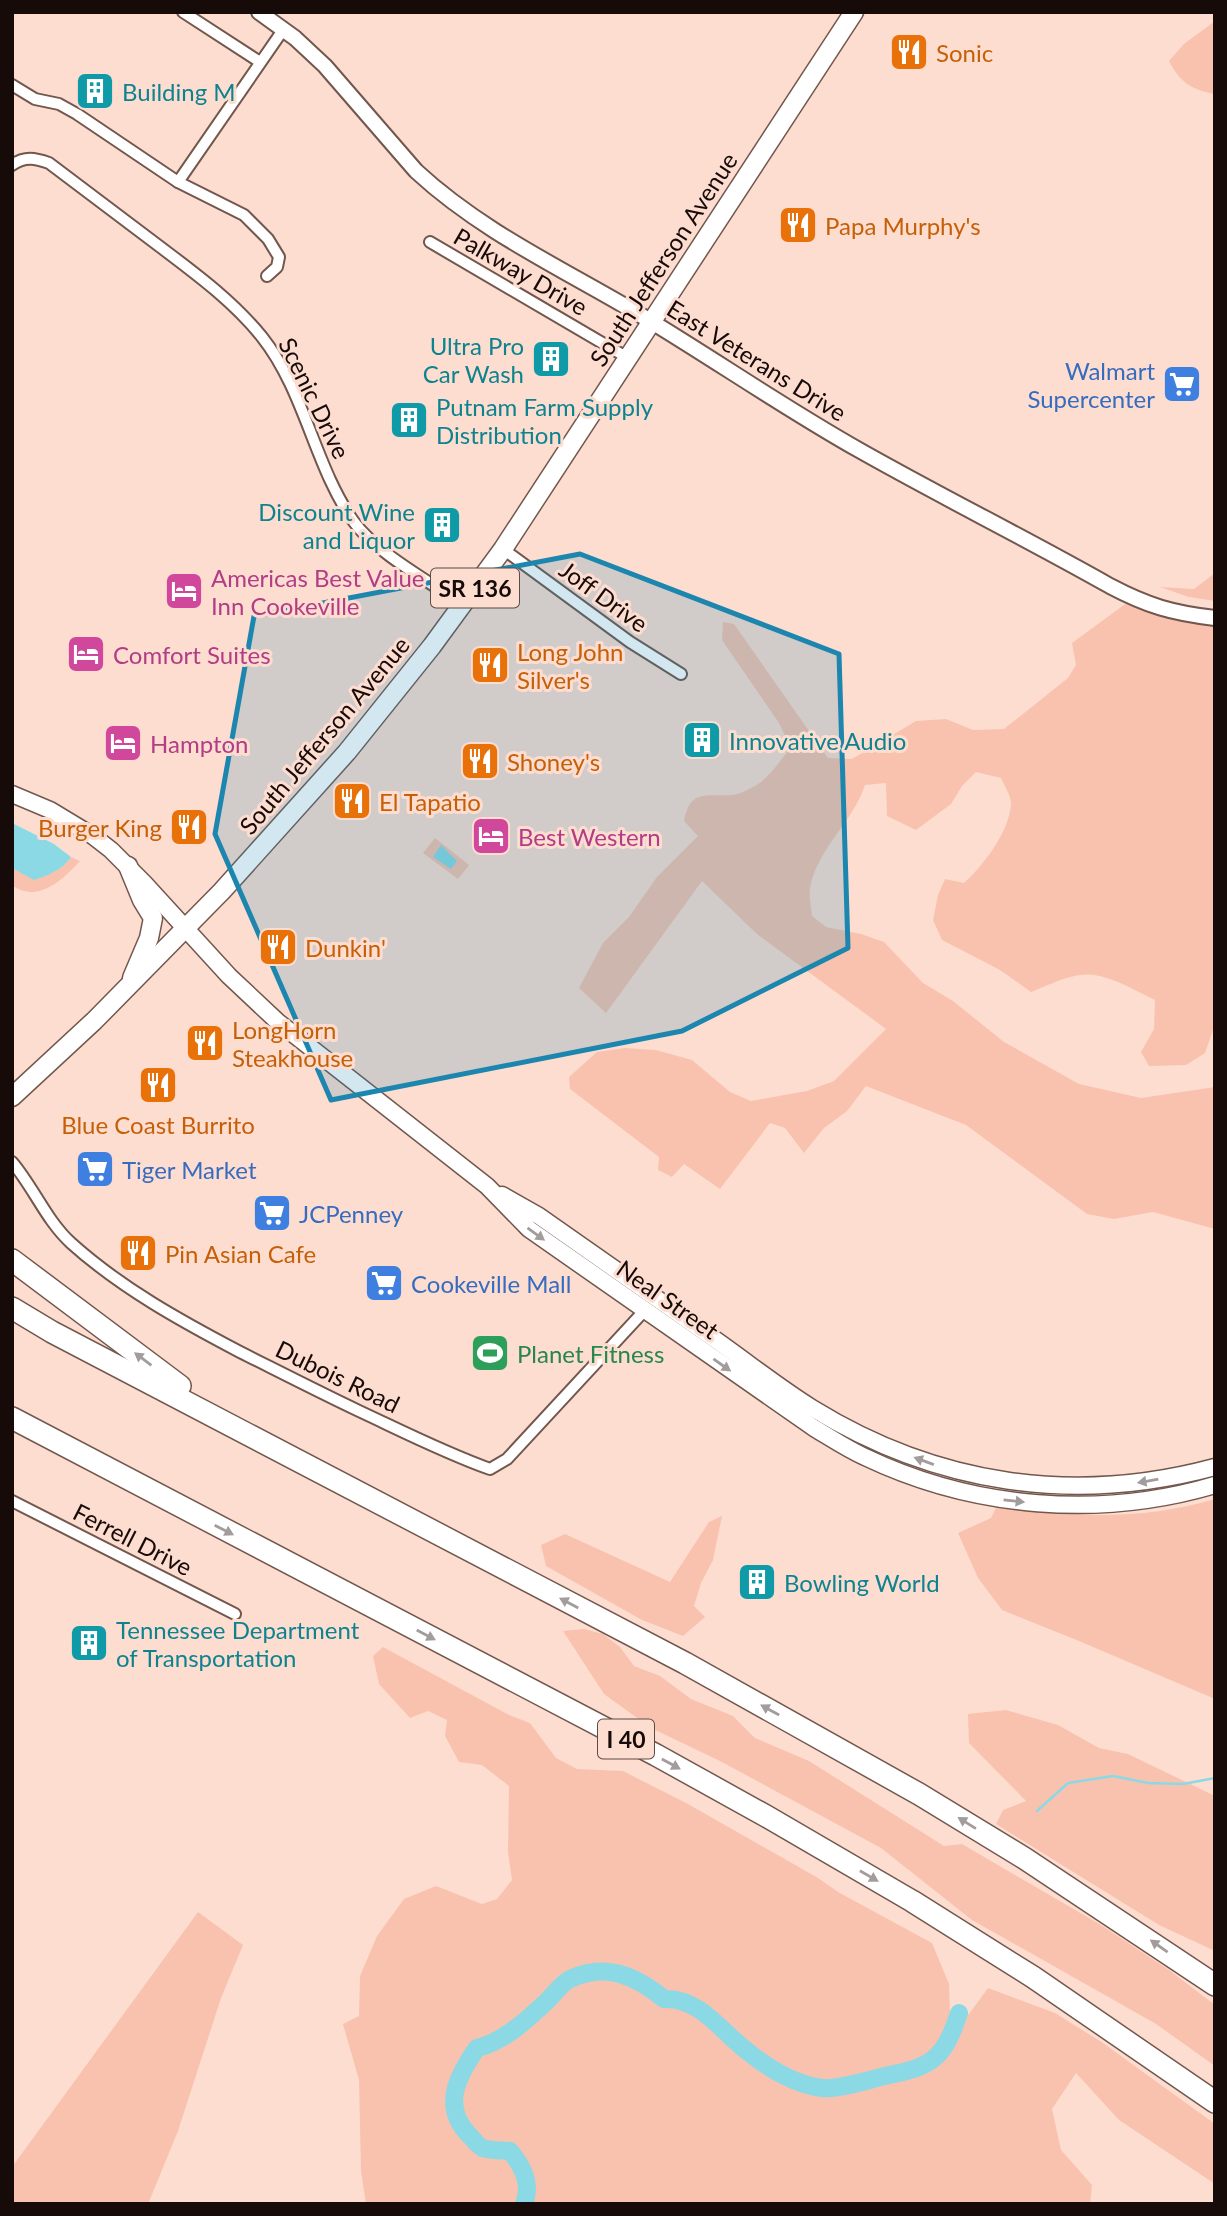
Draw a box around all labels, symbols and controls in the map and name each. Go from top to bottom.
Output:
restaurant icon: Sonic [888,31,930,73]
place label: Sonic [936,38,993,67]
building icon: Building M [74,70,116,112]
place label: Building M [122,77,236,106]
street label: South Jefferson Avenue [583,147,743,371]
restaurant icon: Papa Murphy's [777,204,819,246]
place label: Papa Murphy's [825,211,981,240]
street label: Palkway Drive [449,221,593,321]
street label: East Veterans Drive [662,293,852,427]
place label: Ultra Pro Car Wash [423,331,524,388]
street label: Scenic Drive [273,333,357,463]
building icon: Ultra Pro Car Wash [530,338,572,380]
place label: Walmart Supercenter [1027,356,1155,413]
supermarket icon: Walmart Supercenter [1161,363,1203,405]
place label: Putnam Farm Supply Distribution [436,392,654,449]
building icon: Putnam Farm Supply Distribution [388,399,430,441]
place label: Discount Wine and Liquor [258,497,415,554]
building icon: Discount Wine and Liquor [421,504,463,546]
street label: Joff Drive [554,554,654,638]
place label: Americas Best Value Inn Cookeville [211,563,424,620]
road number: SR 136 [431,568,519,608]
hotel icon: Americas Best Value Inn Cookeville [163,570,205,612]
street label: South Jefferson Avenue [233,630,415,840]
hotel icon: Comfort Suites [65,633,107,675]
place label: Long John Silver's [517,637,623,694]
place label: Comfort Suites [113,640,271,669]
restaurant icon: Long John Silver's [469,644,511,686]
building icon: Innovative Audio [681,719,723,761]
hotel icon: Hampton [102,722,144,764]
place label: Innovative Audio [729,726,906,755]
place label: Hampton [150,729,248,758]
restaurant icon: Shoney's [459,740,501,782]
place label: Shoney's [507,747,600,776]
restaurant icon: El Tapatio [331,780,373,822]
place label: El Tapatio [379,787,481,816]
restaurant icon: Burger King [168,806,210,848]
place label: Burger King [38,813,162,842]
hotel icon: Best Western [470,815,512,857]
place label: Best Western [518,822,661,851]
restaurant icon: Dunkin' [257,926,299,968]
place label: Dunkin' [305,933,386,962]
place label: LongHorn Steakhouse [232,1015,353,1072]
restaurant icon: LongHorn Steakhouse [184,1022,226,1064]
restaurant icon: Blue Coast Burrito [137,1064,179,1106]
place label: Blue Coast Burrito [61,1110,255,1139]
supermarket icon: Tiger Market [74,1148,116,1190]
place label: Tiger Market [122,1155,257,1184]
supermarket icon: JCPenney [251,1192,293,1234]
place label: JCPenney [299,1199,404,1228]
one-way arrow [527,1227,545,1241]
restaurant icon: Pin Asian Cafe [117,1232,159,1274]
place label: Pin Asian Cafe [165,1239,316,1268]
street label: Neal Street [612,1253,725,1345]
supermarket icon: Cookeville Mall [363,1262,405,1304]
place label: Cookeville Mall [411,1269,571,1298]
sports icon: Planet Fitness [469,1332,511,1374]
street label: Dubois Road [271,1334,405,1418]
place label: Planet Fitness [517,1339,664,1368]
one-way arrow [135,1352,153,1367]
one-way arrow [713,1358,731,1372]
one-way arrow [913,1455,934,1466]
one-way arrow [1137,1476,1159,1487]
one-way arrow [1004,1495,1026,1506]
street label: Ferrell Drive [69,1497,197,1581]
one-way arrow [215,1523,235,1535]
building icon: Bowling World [736,1561,778,1603]
place label: Bowling World [784,1568,940,1597]
one-way arrow [559,1597,579,1608]
place label: Tennessee Department of Transportation [116,1615,360,1672]
building icon: Tennessee Department of Transportation [68,1622,110,1664]
one-way arrow [416,1629,436,1640]
one-way arrow [760,1704,779,1716]
road number: I 40 [598,1720,654,1758]
one-way arrow [661,1758,681,1770]
one-way arrow [958,1817,977,1829]
one-way arrow [859,1870,878,1882]
one-way arrow [1149,1940,1168,1953]

